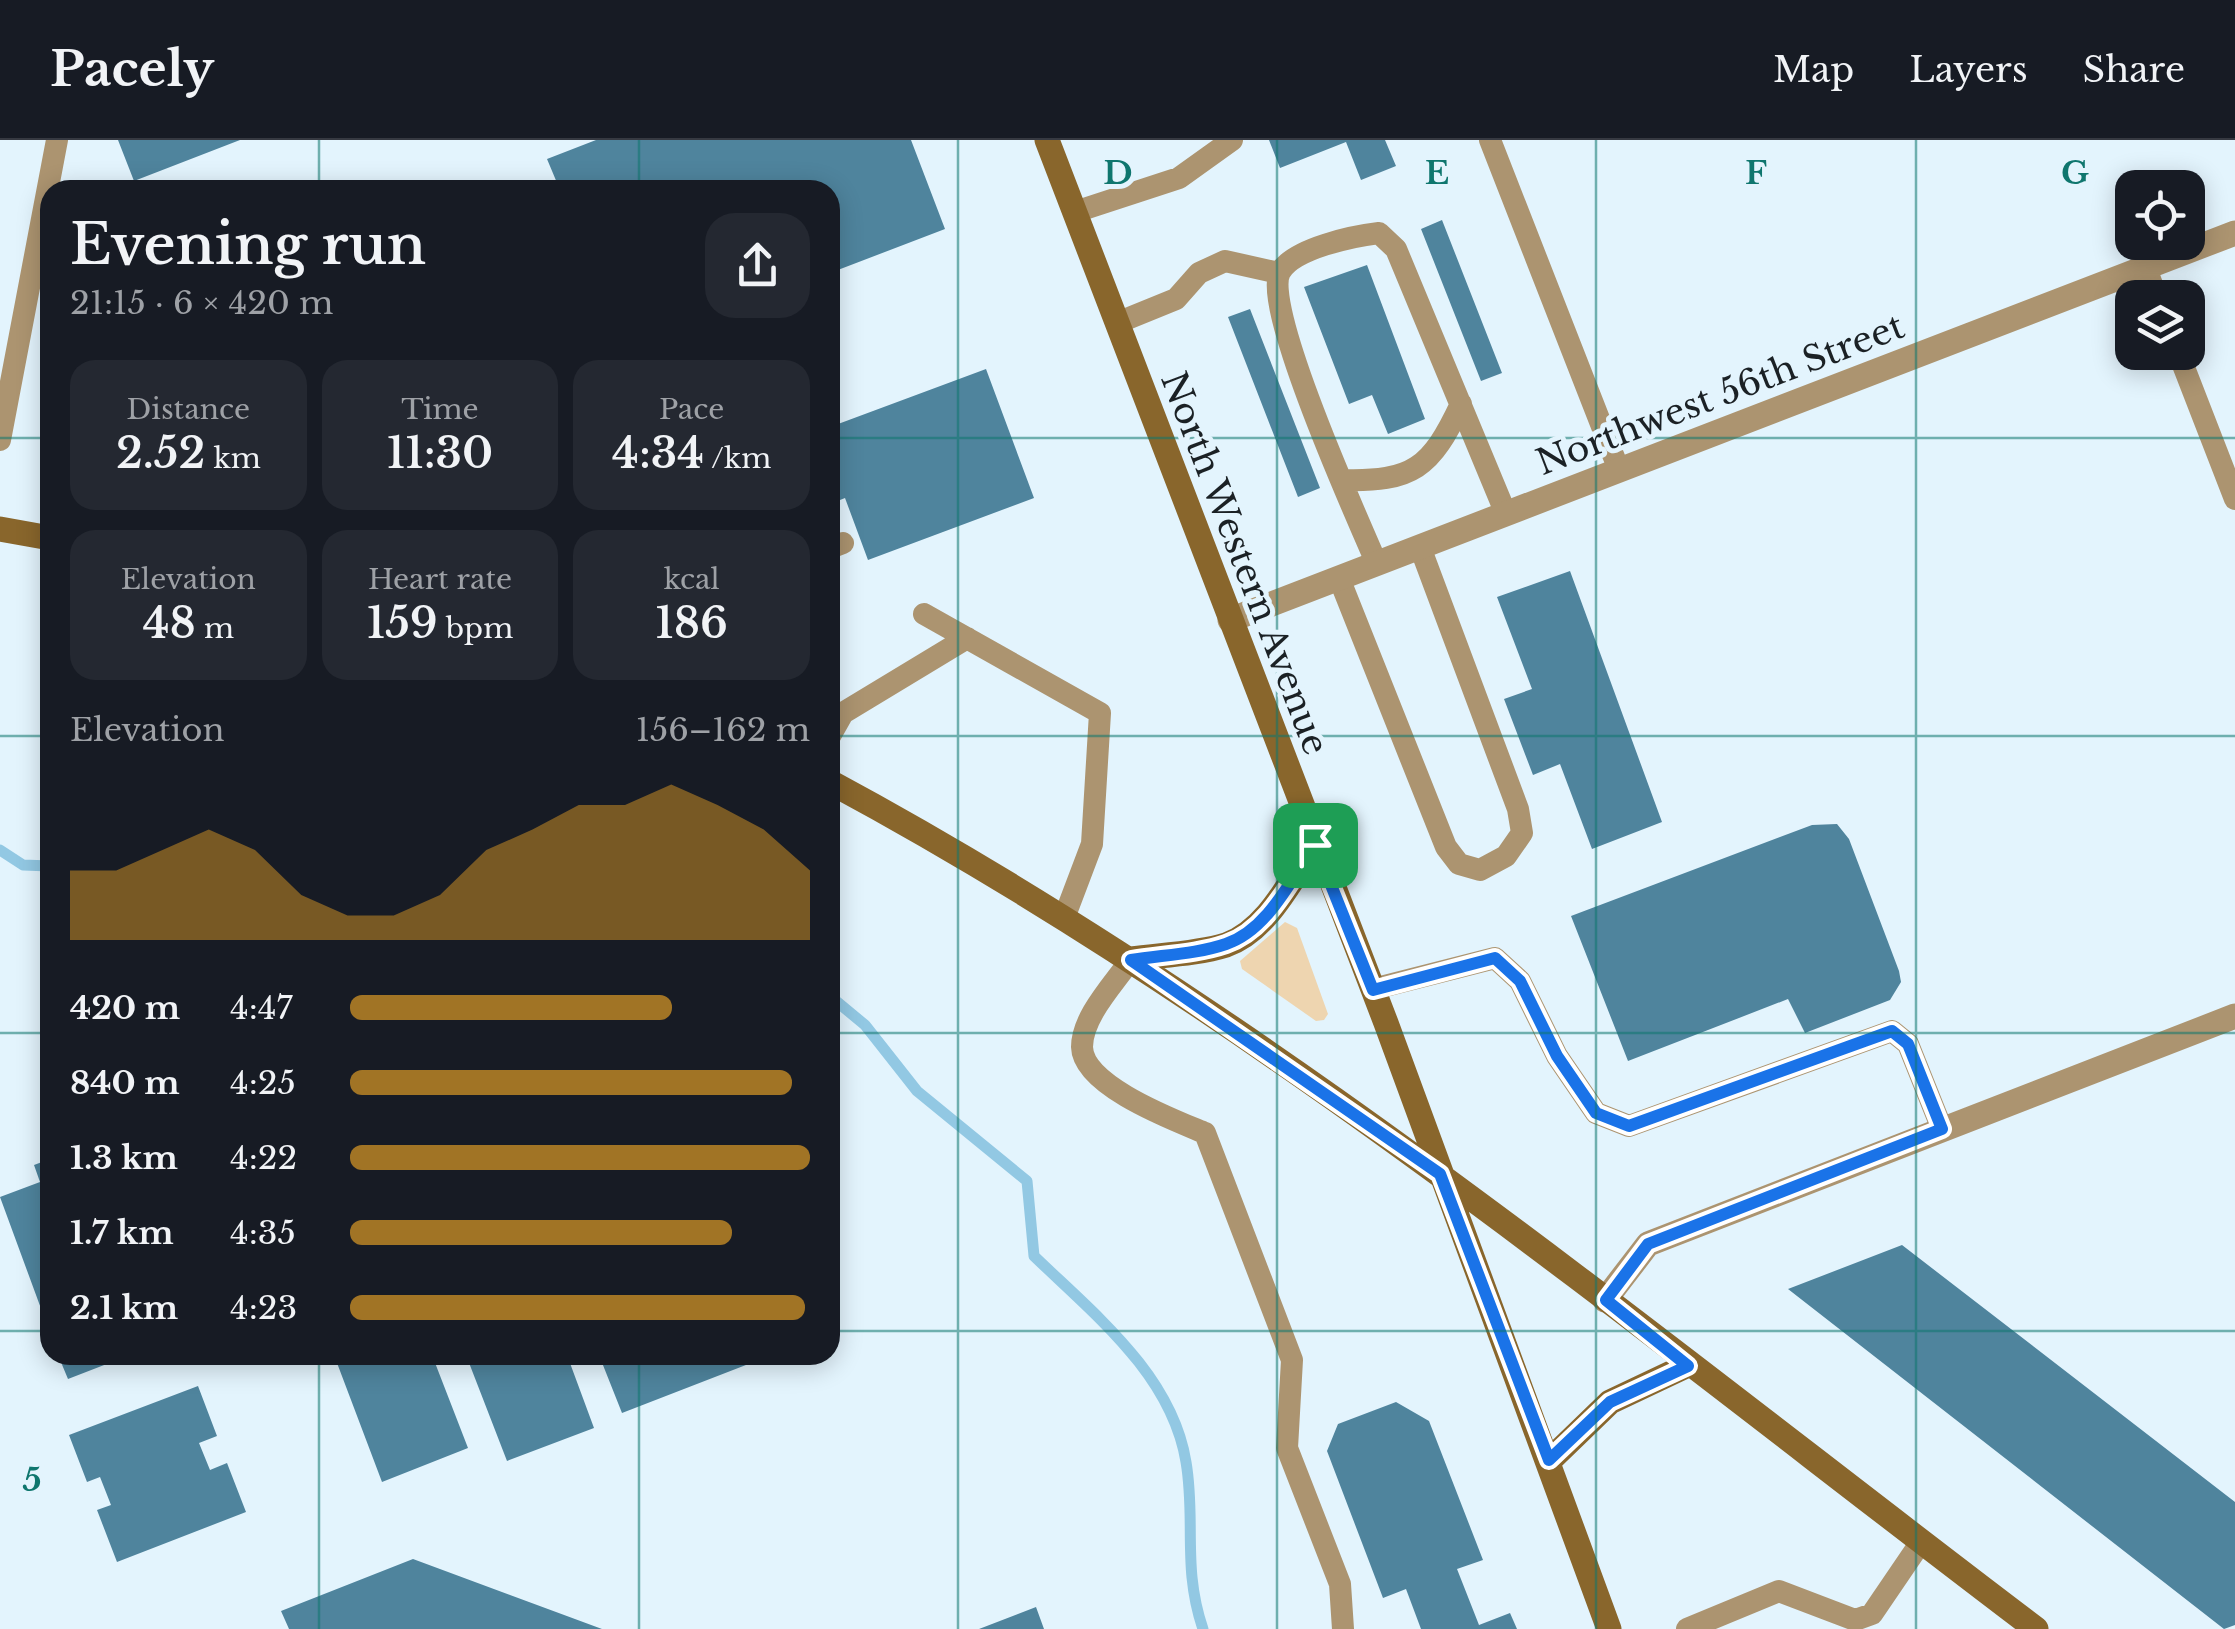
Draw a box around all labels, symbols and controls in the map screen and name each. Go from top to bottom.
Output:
text: Pacely [50,39,214,99]
text: Map [1773,48,1854,91]
text: Layers [1909,48,2028,91]
text: Share [2083,48,2185,91]
text: D [1103,153,1133,193]
text: E [1425,153,1449,193]
text: F [1745,153,1767,193]
text: G [2061,153,2089,193]
map controls [2115,170,2205,370]
button: locate [2115,170,2205,260]
text: Evening run [70,211,426,279]
button: share [705,213,810,318]
button: layers [2115,280,2205,370]
text: 21:15 · 6 × 420 m [70,283,333,323]
street label: Northwest 56th Street [1530,304,1910,484]
street label: North Western Avenue [1152,366,1338,760]
text: Distance [127,392,250,427]
text: Time [401,392,479,427]
text: Pace [659,392,724,427]
text: 2.52 [116,427,205,479]
text: 11:30 [387,427,493,479]
text: 4:34 [612,427,704,479]
text: km [205,441,261,476]
text: /km [704,441,771,476]
text: Elevation [121,562,256,597]
text: Heart rate [368,562,512,597]
text: kcal [664,562,720,597]
text: 48 [143,597,196,649]
text: 159 [367,597,438,649]
text: 186 [655,597,728,649]
text: m [196,611,234,646]
text: bpm [438,611,513,646]
text: Elevation [70,710,224,750]
text: 156–162 m [636,710,810,750]
pin [1273,803,1358,888]
icon: arrive [1288,818,1343,873]
text: 420 m [70,988,180,1028]
text: 4:47 [230,988,293,1028]
text: 840 m [70,1063,180,1103]
text: 4:25 [230,1063,296,1103]
text: 1.3 km [70,1138,178,1178]
text: 4:22 [230,1138,297,1178]
text: 1.7 km [70,1213,174,1253]
text: 4:35 [230,1213,296,1253]
text: 2.1 km [70,1288,178,1328]
text: 4:23 [230,1288,297,1328]
text: 5 [22,1460,42,1500]

